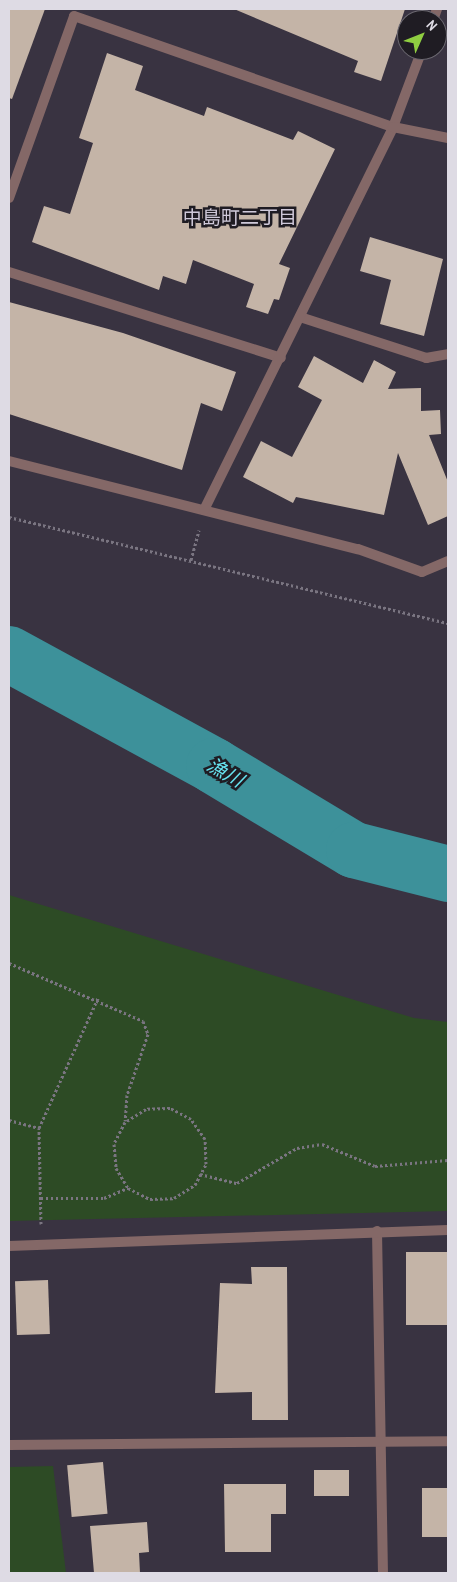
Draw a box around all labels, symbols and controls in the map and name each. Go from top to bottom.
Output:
north arrow [397,10,447,60]
text: N [423,16,441,35]
district label: 中島町二丁目 [183,207,297,229]
water label: 漁川 [203,754,247,792]

